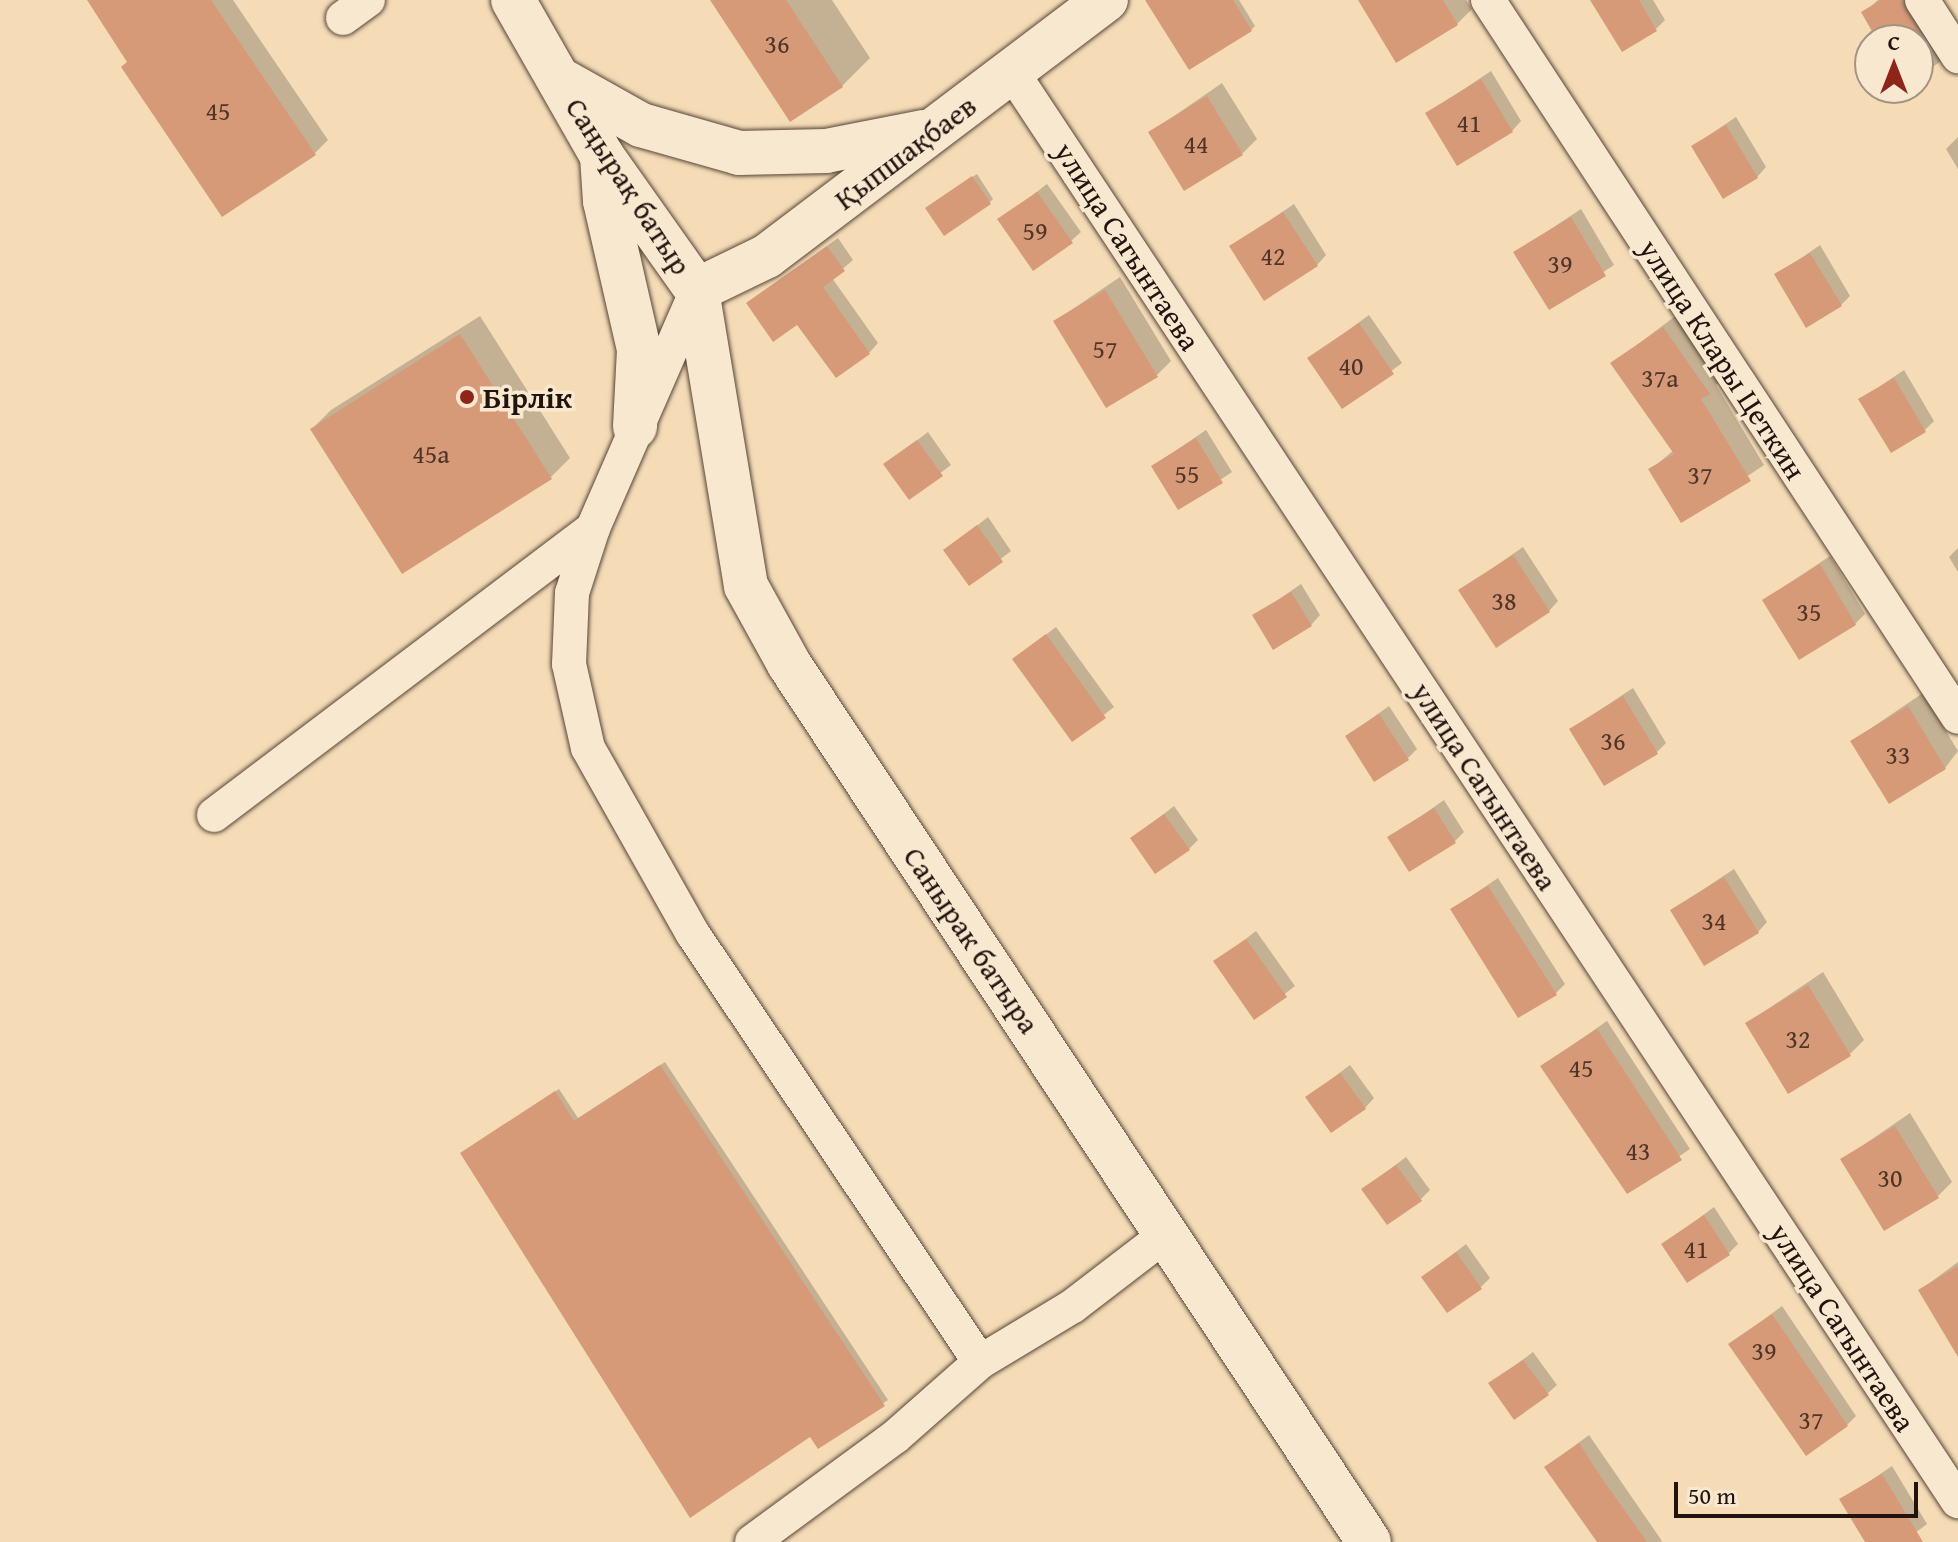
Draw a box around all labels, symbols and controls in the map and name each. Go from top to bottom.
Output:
north arrow [1854,24,1934,104]
text: С [1888,26,1900,58]
house number: 36 [764,28,790,60]
street label: Қыпшақбаев [827,87,983,217]
street label: Саңырақ батыр [558,91,700,281]
house number: 45 [205,95,231,127]
house number: 41 [1456,107,1482,139]
house number: 44 [1183,128,1209,160]
street label: улица Сагынтаева [1047,135,1209,357]
house number: 59 [1022,215,1048,247]
street label: улица Клары Цеткин [1632,232,1814,486]
house number: 42 [1260,240,1286,272]
house number: 39 [1547,248,1573,280]
house number: 57 [1092,333,1118,365]
house number: 40 [1338,350,1364,382]
house number: 37а [1641,362,1679,394]
place label: Бірлік [483,379,572,415]
marker: Бірлік [458,388,476,406]
house number: 45а [412,438,450,470]
house number: 55 [1174,458,1200,490]
house number: 37 [1687,459,1713,491]
house number: 38 [1491,585,1517,617]
house number: 35 [1796,596,1822,628]
street label: улица Сагынтаева [1404,675,1566,897]
house number: 36 [1600,725,1626,757]
house number: 33 [1885,739,1911,771]
street label: Санырак батыра [896,840,1048,1040]
house number: 34 [1701,905,1727,937]
house number: 32 [1785,1023,1811,1055]
house number: 45 [1568,1052,1594,1084]
house number: 43 [1625,1135,1651,1167]
house number: 30 [1877,1162,1903,1194]
street label: улица Сагынтаева [1762,1216,1924,1438]
house number: 41 [1683,1233,1709,1265]
house number: 39 [1751,1335,1777,1367]
house number: 37 [1798,1404,1824,1436]
scale bar [1678,1466,1922,1516]
text: 50 m [1688,1478,1736,1513]

